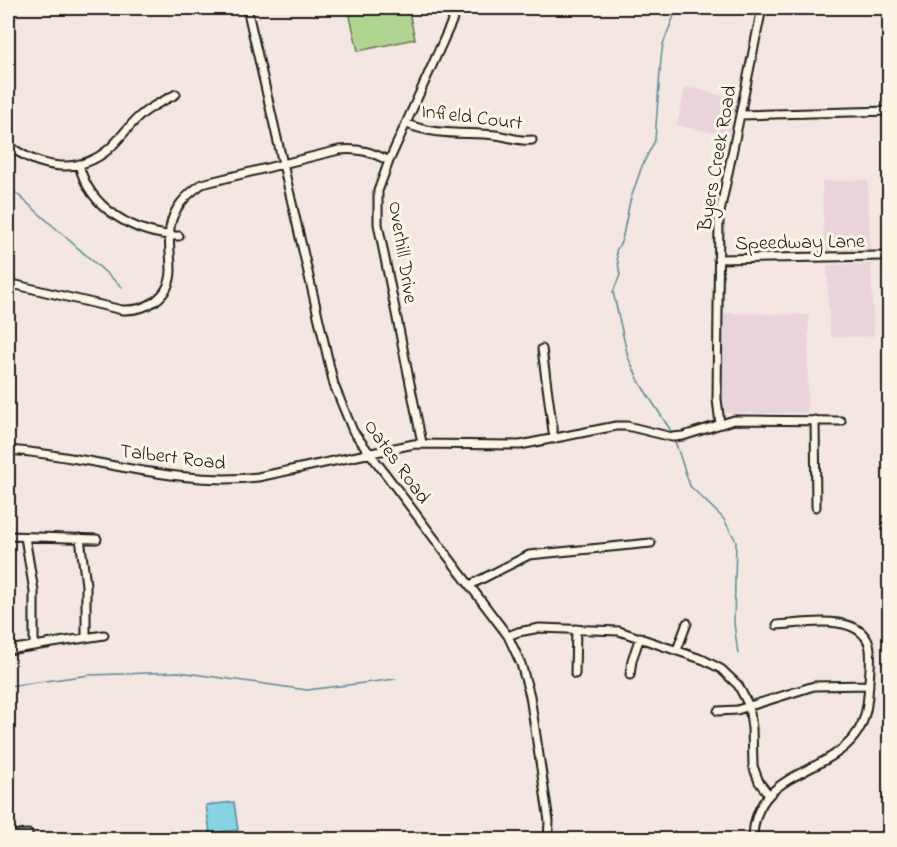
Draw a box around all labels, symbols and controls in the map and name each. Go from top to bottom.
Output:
street label: Byers Creek Road [691,83,746,234]
street label: Infield Court [419,98,524,139]
street label: Overhill Drive [379,199,424,306]
street label: Speedway Lane [735,228,865,259]
street label: Oates Road [355,414,437,511]
street label: Talbert Road [118,438,227,479]

